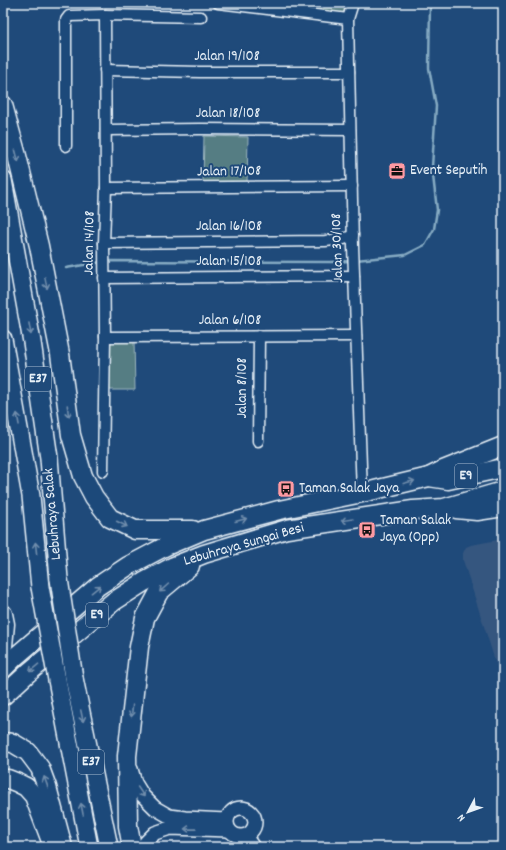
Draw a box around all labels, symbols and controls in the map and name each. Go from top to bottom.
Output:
street label: Jalan 19/108 [194,46,260,68]
street label: Jalan 18/108 [196,103,260,125]
one-way arrow [14,150,22,163]
street label: Jalan 17/108 [197,160,261,184]
place label: Event Seputih [410,160,487,182]
office icon: Event Seputih [387,161,407,181]
street label: Jalan 14/108 [78,210,102,276]
street label: Jalan 30/108 [326,213,350,283]
street label: Jalan 16/108 [196,216,262,238]
street label: Jalan 15/108 [196,251,262,273]
one-way arrow [42,276,50,289]
street label: Jalan 6/108 [199,310,261,332]
one-way arrow [26,322,34,335]
street label: Jalan 8/108 [232,357,254,419]
road number: E37 [25,367,51,391]
one-way arrow [64,404,71,417]
one-way arrow [13,413,21,426]
road number: E9 [455,464,477,488]
street label: Lebuhraya Salak [38,467,68,561]
one-way arrow [402,477,415,485]
place label: Taman Salak Jaya [299,478,400,500]
bus stop icon: Taman Salak Jaya [276,479,296,499]
place label: Taman Salak Jaya (Opp) [380,510,451,549]
one-way arrow [235,516,248,523]
one-way arrow [341,516,354,524]
street label: Lebuhraya Sungai Besi [181,517,307,573]
bus stop icon: Taman Salak Jaya (Opp) [357,520,377,540]
one-way arrow [116,521,128,528]
one-way arrow [33,542,40,555]
one-way arrow [159,583,169,593]
one-way arrow [90,584,101,593]
road number: E9 [86,603,108,627]
one-way arrow [28,664,39,673]
one-way arrow [128,704,135,717]
one-way arrow [78,709,86,722]
road number: E37 [78,750,104,774]
one-way arrow [41,777,49,789]
one-way arrow [137,786,145,798]
north arrow [448,792,488,832]
one-way arrow [77,803,85,816]
text: N [454,810,470,825]
one-way arrow [184,825,197,833]

